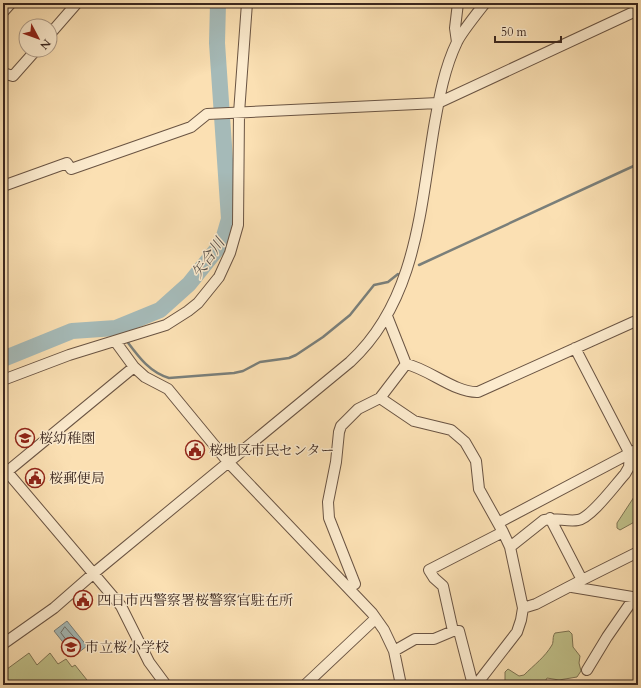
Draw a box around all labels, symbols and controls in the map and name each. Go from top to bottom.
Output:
north arrow [18,18,58,58]
scale bar [495,18,561,44]
text: 50 m [501,24,528,40]
text: N [36,36,54,53]
water label: 矢合川 [187,232,230,282]
school or university icon: 桜幼稚園 [14,427,36,449]
place label: 桜幼稚園 [39,429,95,448]
public building icon: 桜地区市民センター [184,439,206,461]
place label: 桜地区市民センター [209,441,334,460]
public building icon: 桜郵便局 [24,467,46,489]
place label: 桜郵便局 [49,469,105,488]
public building icon: 四日市西警察署桜警察官駐在所 [72,589,94,611]
place label: 四日市西警察署桜警察官駐在所 [97,591,293,610]
school or university icon: 市立桜小学校 [60,636,82,658]
place label: 市立桜小学校 [85,638,169,657]

